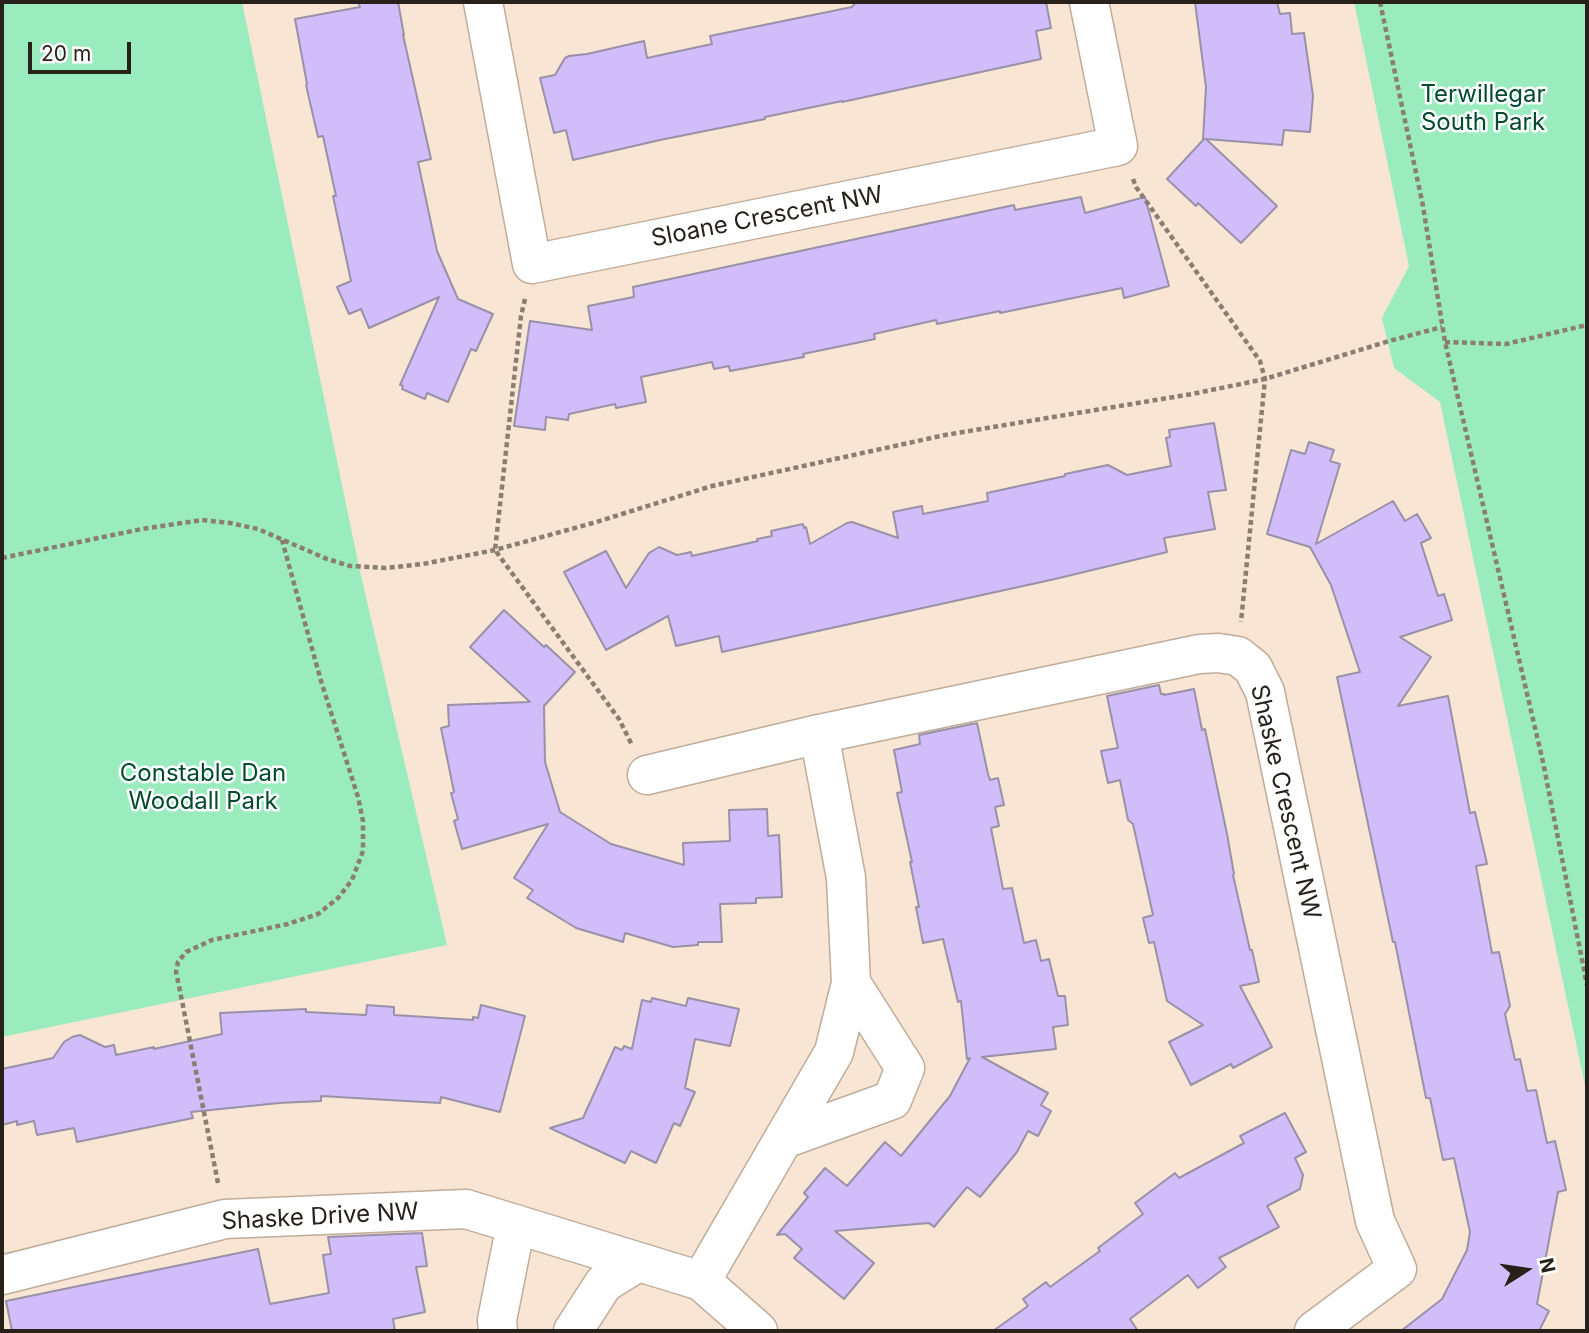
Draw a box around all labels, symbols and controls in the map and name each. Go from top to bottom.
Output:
scale bar [32,28,135,72]
text: 20 m [41,41,91,66]
park label: Terwillegar South Park [1420,81,1546,137]
street label: Sloane Crescent NW [649,180,885,254]
street label: Shaske Crescent NW [1244,682,1326,922]
park label: Constable Dan Woodall Park [120,760,286,816]
street label: Shaske Drive NW [221,1197,419,1237]
north arrow [1491,1235,1561,1305]
text: N [1534,1256,1560,1275]

